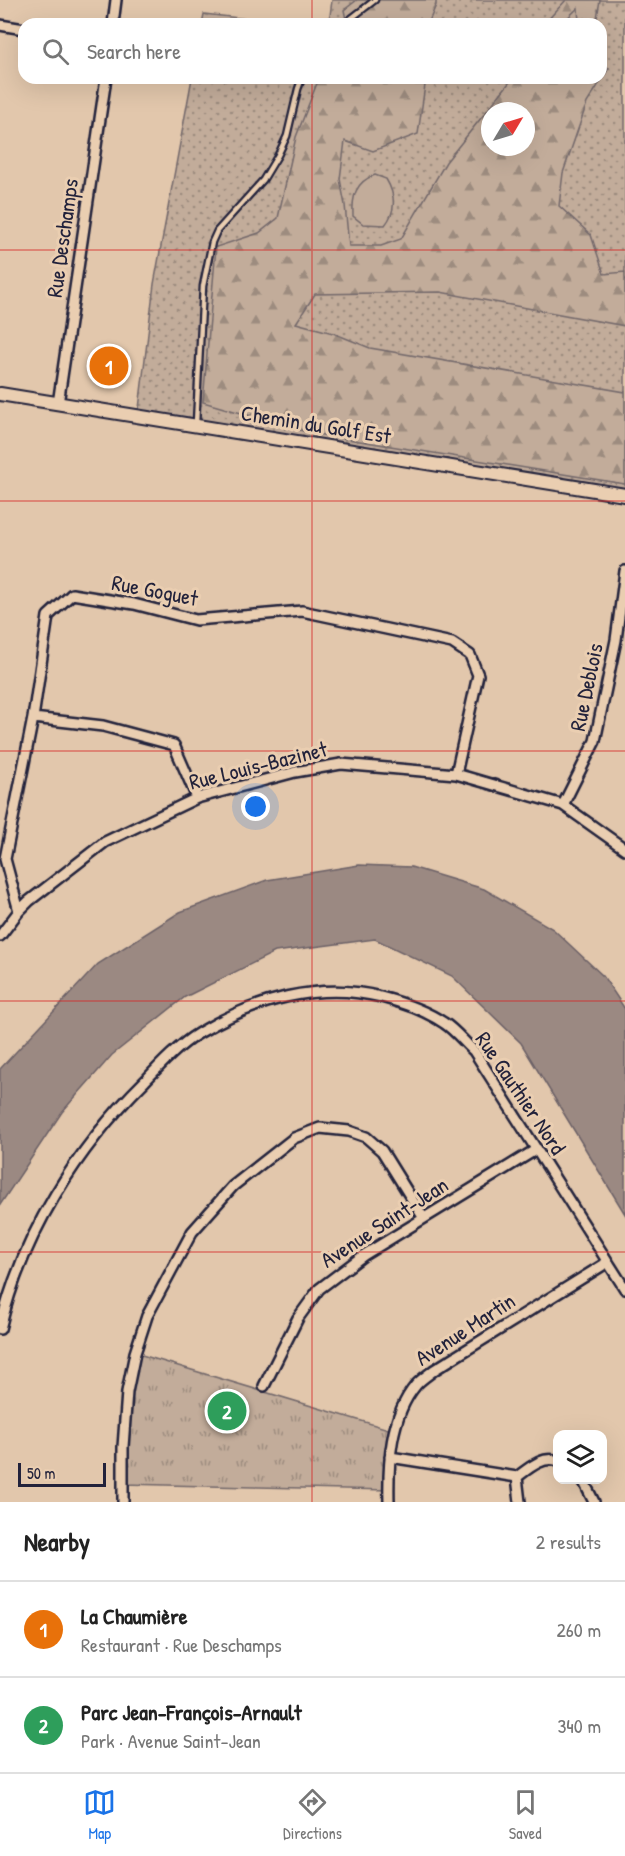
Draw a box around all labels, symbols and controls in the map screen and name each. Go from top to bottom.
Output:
search box [18,18,607,84]
icon: search [39,35,72,68]
text: Search here [87,36,181,66]
north arrow [481,102,535,156]
street label: Rue Deschamps [39,177,85,299]
pin: 1 [90,344,128,388]
street label: Chemin du Golf Est [239,397,394,451]
street label: Rue Goguet [109,567,201,613]
street label: Rue Deblois [562,640,610,734]
street label: Rue Louis-Bazinet [186,733,331,797]
your location [241,792,270,821]
street label: Rue Gauthier Nord [469,1026,573,1161]
street label: Avenue Saint-Jean [314,1170,454,1274]
street label: Avenue Martin [409,1286,521,1372]
pin: 2 [208,1388,246,1434]
map controls [553,1430,607,1484]
button: layers [553,1430,607,1484]
scale bar [18,1460,106,1488]
text: 50 m [27,1462,56,1484]
text: Nearby [24,1524,90,1559]
text: 2 results [536,1528,601,1555]
text: La Chaumière [81,1601,187,1631]
text: 1 [40,1616,47,1643]
text: 260 m [557,1616,601,1643]
text: Restaurant · Rue Deschamps [81,1631,282,1658]
text: Parc Jean-François-Arnault [81,1697,302,1727]
text: 2 [39,1712,48,1739]
text: 340 m [557,1712,601,1739]
text: Park · Avenue Saint-Jean [81,1727,261,1754]
tab: Map [83,1786,116,1844]
tab: Directions [283,1786,342,1844]
tab: Saved [509,1786,542,1844]

